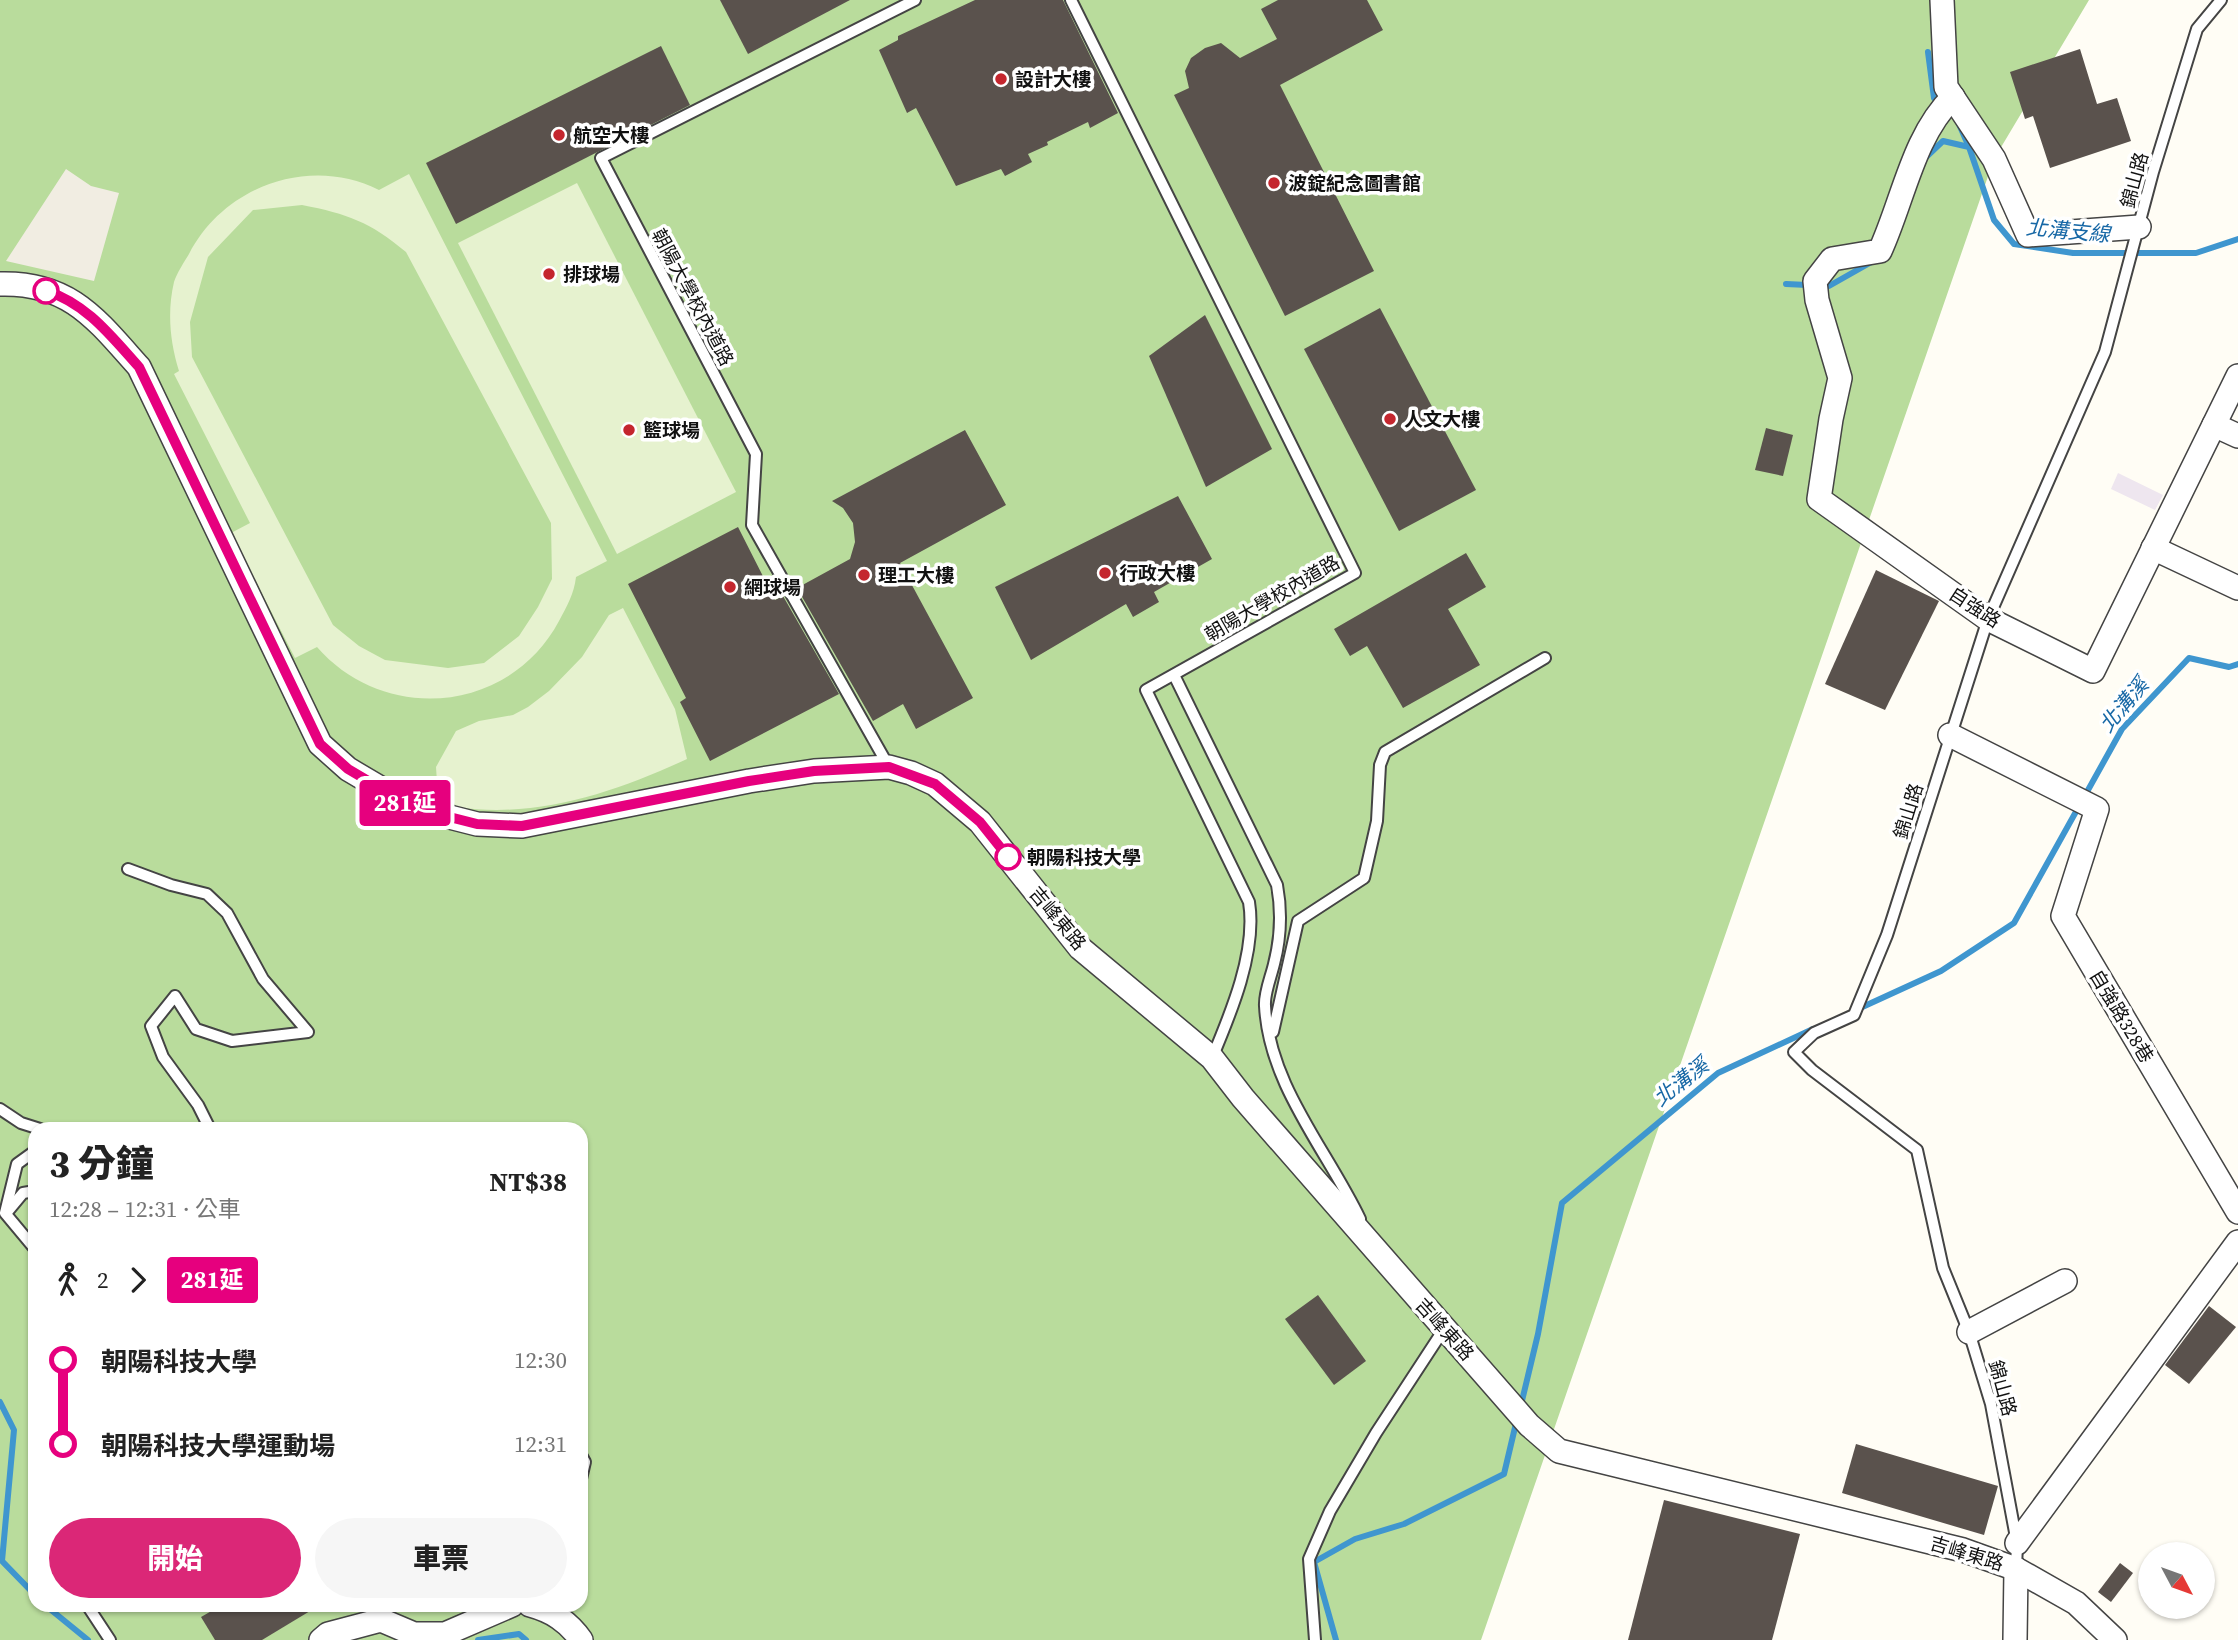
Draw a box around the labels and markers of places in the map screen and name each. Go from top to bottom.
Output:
place label: 設計大樓 [1015,66,1091,92]
marker: 設計大樓 [993,71,1009,87]
place label: 航空大樓 [573,122,649,148]
marker: 航空大樓 [551,127,567,143]
place label: 波錠紀念圖書館 [1288,170,1421,196]
marker: 波錠紀念圖書館 [1266,175,1282,191]
place label: 排球場 [563,261,620,287]
marker: 排球場 [541,266,557,282]
unlabelled marker [33,278,59,304]
place label: 人文大樓 [1404,406,1480,432]
marker: 人文大樓 [1382,411,1398,427]
place label: 籃球場 [643,417,700,443]
marker: 籃球場 [621,422,637,438]
place label: 行政大樓 [1119,560,1195,586]
place label: 理工大樓 [878,562,954,588]
marker: 行政大樓 [1097,565,1113,581]
marker: 理工大樓 [856,567,872,583]
place label: 網球場 [744,574,801,600]
marker: 網球場 [722,579,738,595]
marker: 朝陽科技大學 [995,844,1021,870]
place label: 朝陽科技大學 [1027,844,1141,870]

